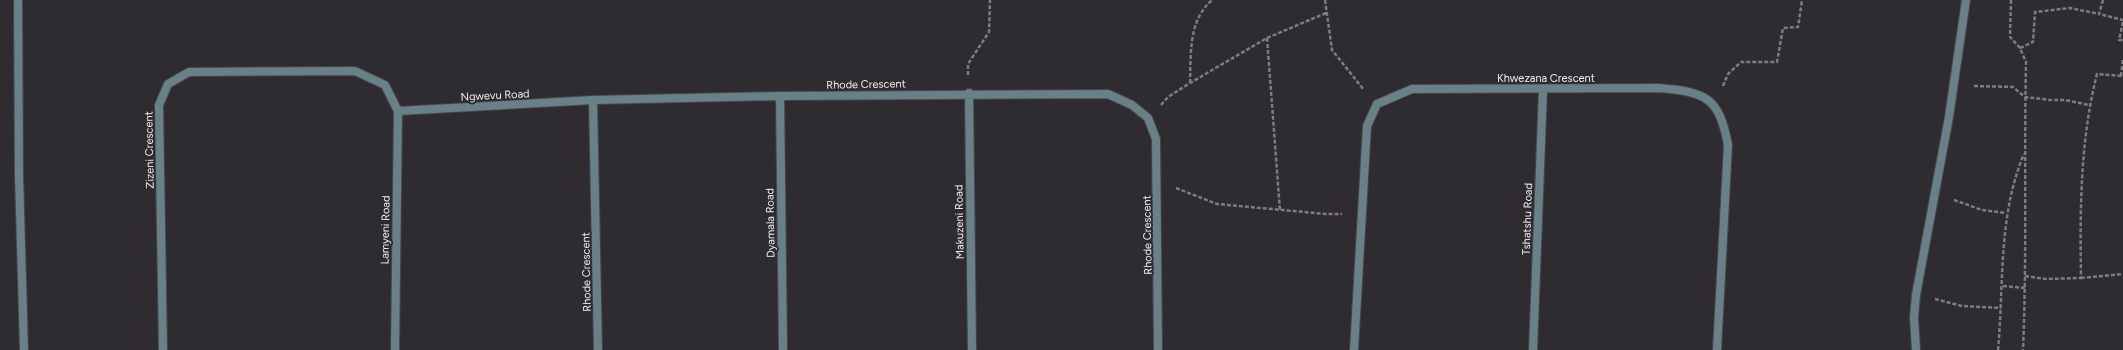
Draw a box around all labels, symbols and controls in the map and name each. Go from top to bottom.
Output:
street label: Khwezana Crescent [1497,72,1595,85]
street label: Rhode Crescent [826,77,906,92]
street label: Ngwevu Road [460,87,530,104]
street label: Zizeni Crescent [142,111,157,189]
street label: Tshatshu Road [1520,183,1535,255]
street label: Makuzeni Road [952,185,967,259]
street label: Dyamala Road [763,188,778,258]
street label: Lamyeni Road [378,195,393,265]
street label: Rhode Crescent [1140,195,1155,275]
street label: Rhode Crescent [579,232,594,312]

